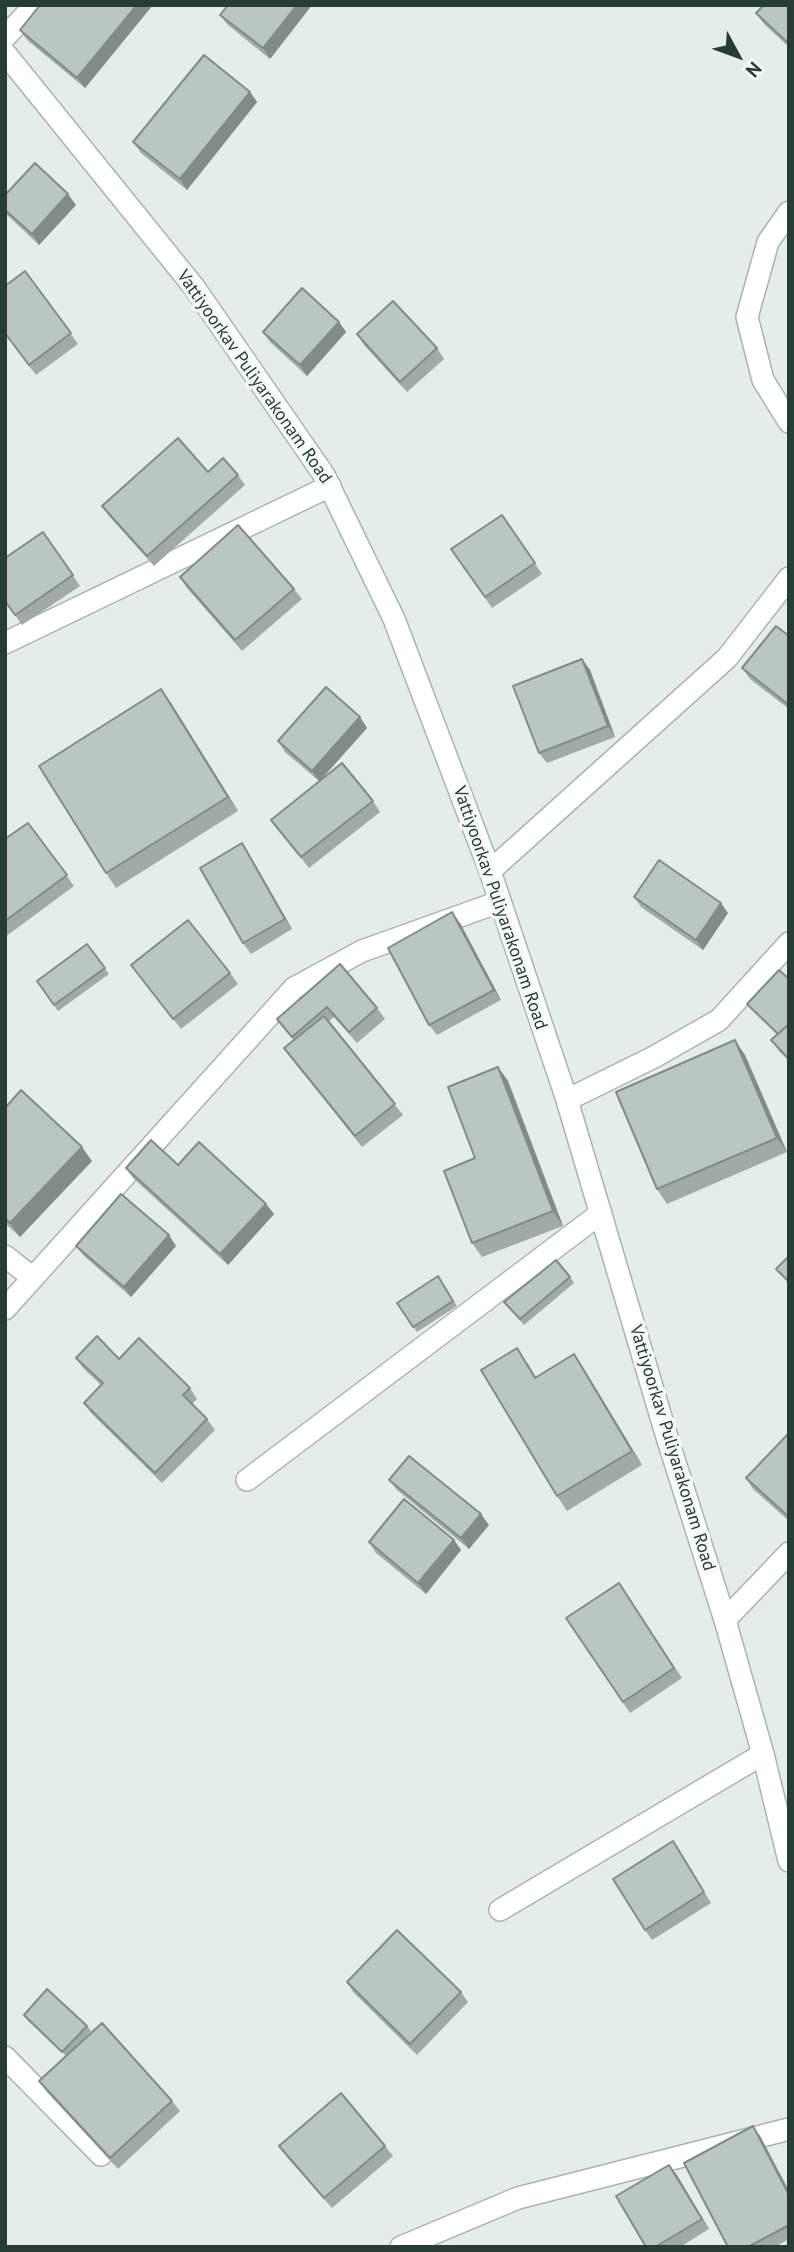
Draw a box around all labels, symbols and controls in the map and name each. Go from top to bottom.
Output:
north arrow [703,21,773,91]
text: N [741,57,767,82]
street label: Vattiyoorkav Puliyarakonam Road [172,266,336,488]
street label: Vattiyoorkav Puliyarakonam Road [448,784,552,1032]
street label: Vattiyoorkav Puliyarakonam Road [624,1323,720,1573]

